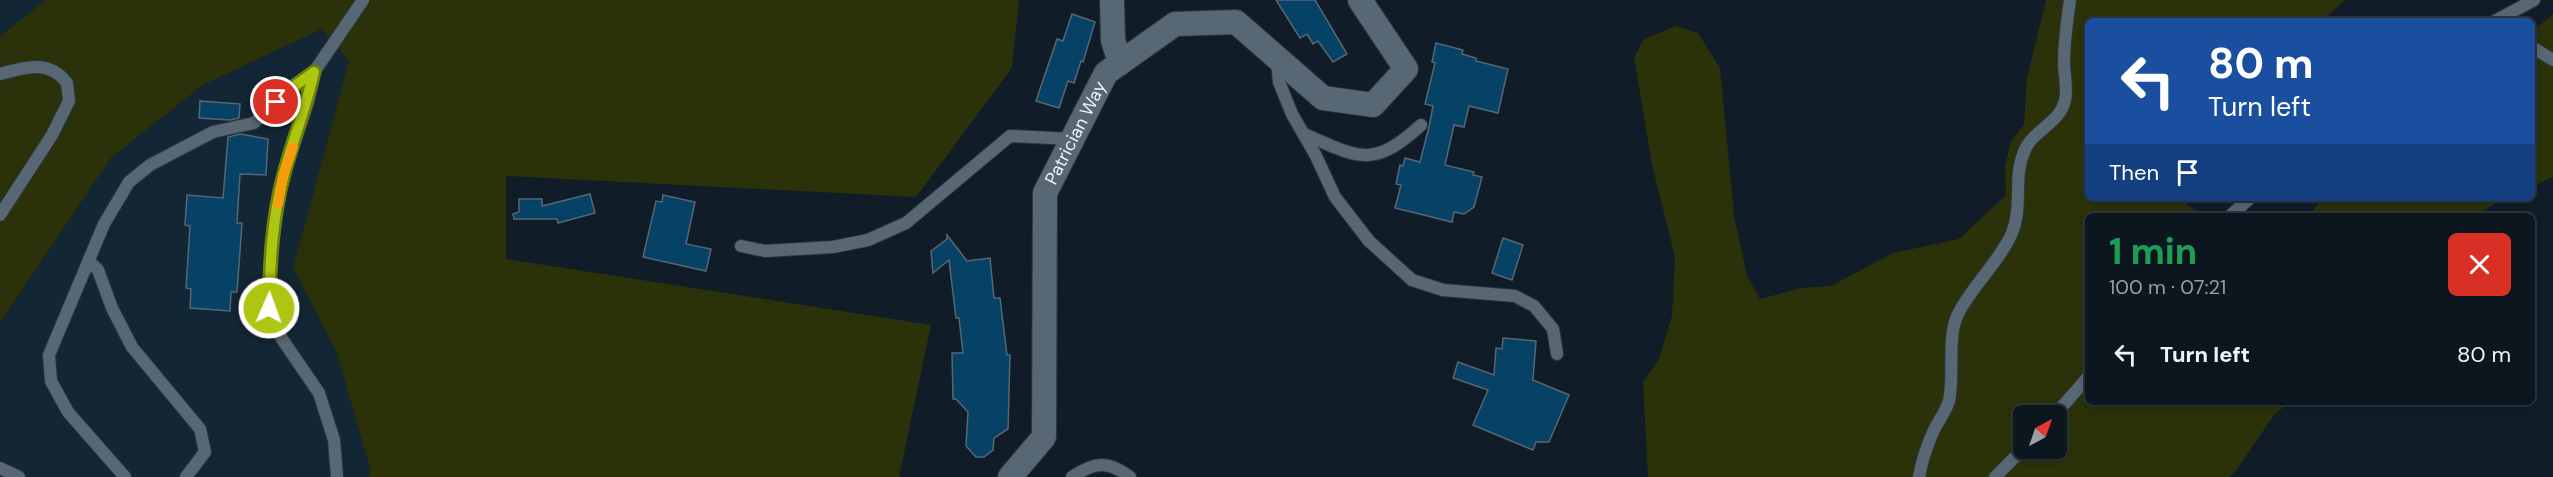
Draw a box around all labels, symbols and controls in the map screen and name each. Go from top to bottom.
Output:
text: 80 m [2208,36,2314,91]
icon: left [2109,42,2187,120]
pin [250,76,301,127]
street label: Patrician Way [1039,77,1112,189]
icon: arrive [259,85,292,118]
text: Turn left [2208,89,2311,124]
icon: arrive [2171,156,2204,189]
text: Then [2109,158,2159,187]
text: 1 min [2109,228,2197,275]
button: close [2448,233,2511,296]
text: 100 m · 07:21 [2109,274,2226,300]
position arrow [237,276,301,340]
icon: left [2109,338,2142,371]
text: Turn left [2160,340,2250,369]
text: 80 m [2457,340,2511,369]
north arrow [2013,405,2067,459]
map controls [2013,405,2067,459]

